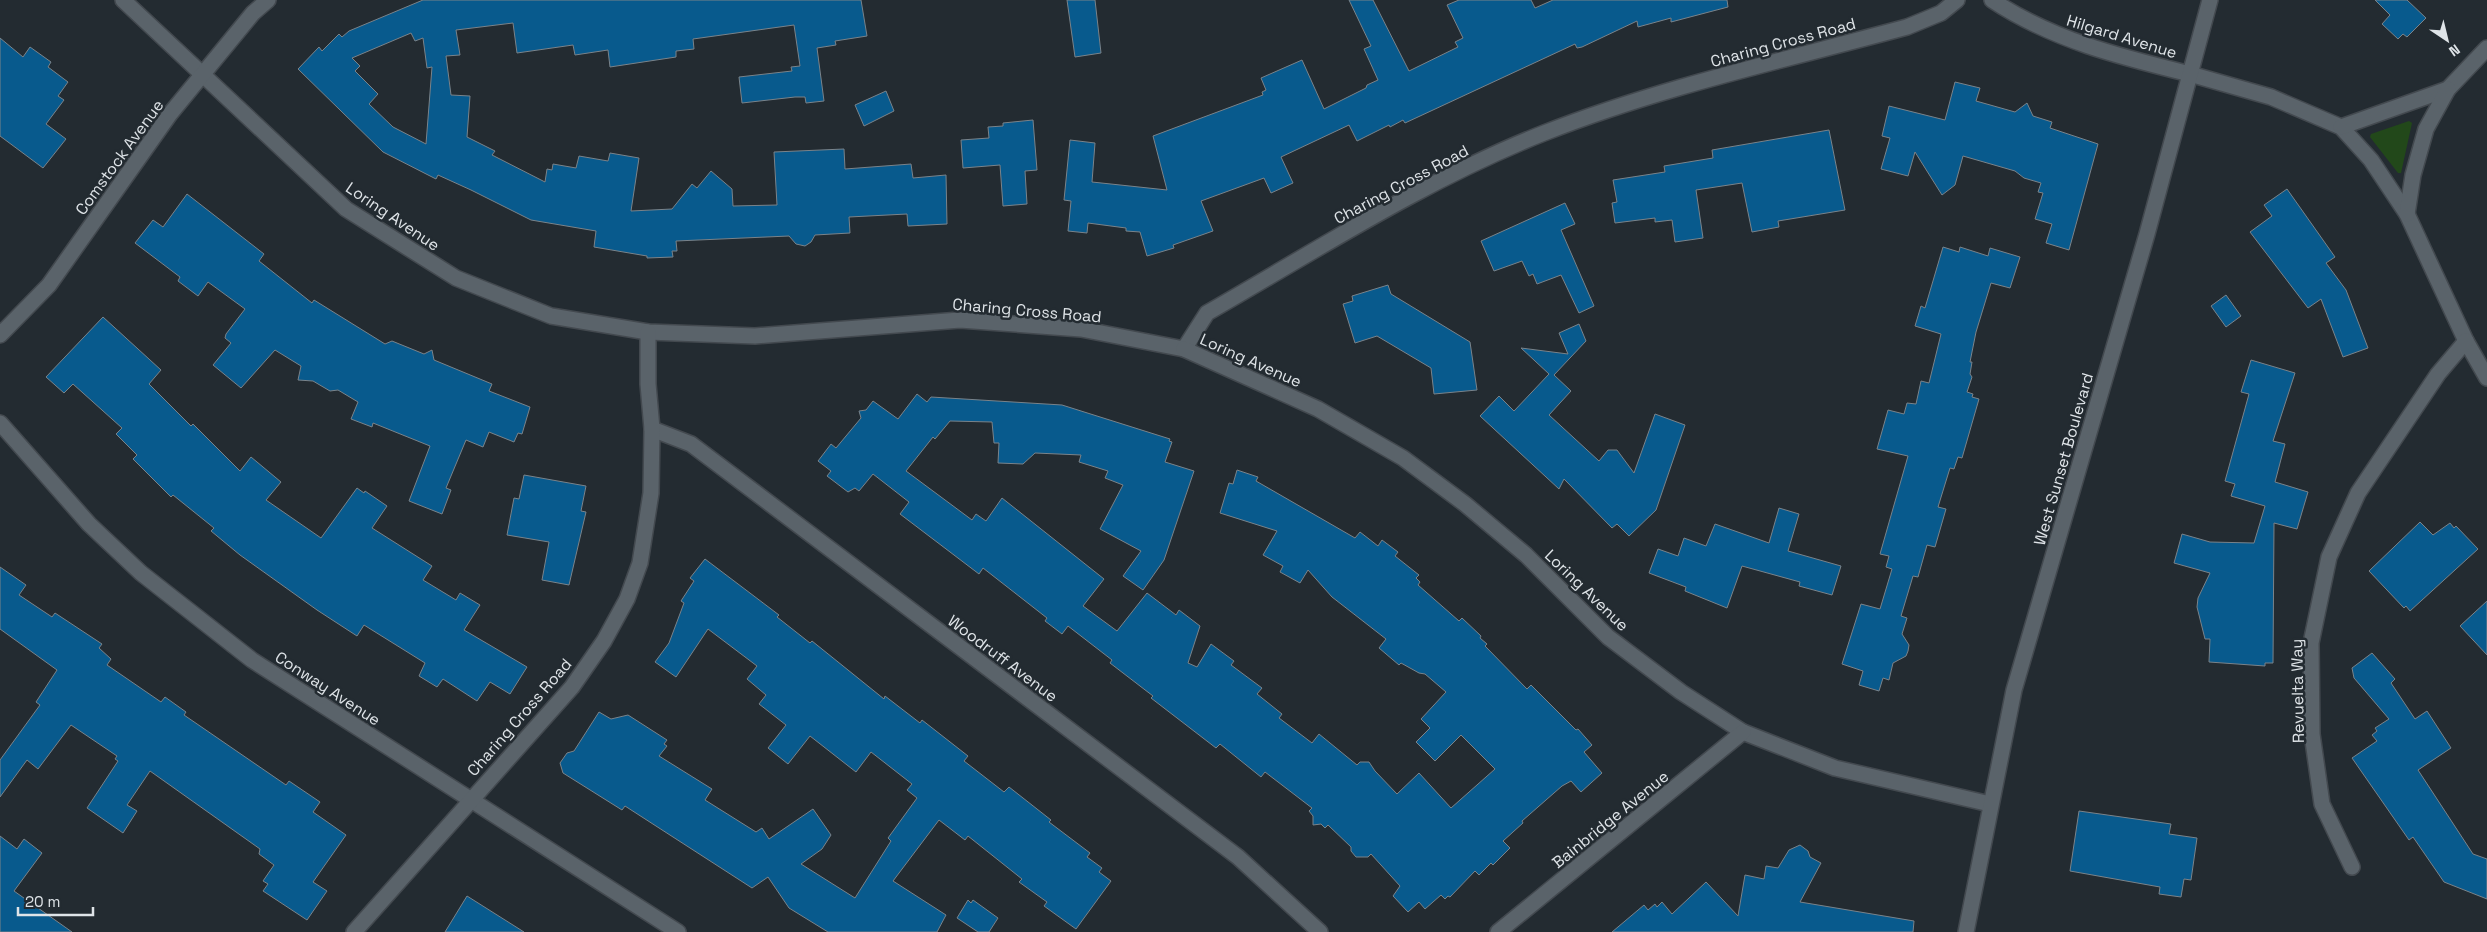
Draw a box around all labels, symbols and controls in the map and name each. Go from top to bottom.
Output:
street label: Hilgard Avenue [2064,10,2180,63]
street label: Charing Cross Road [1708,13,1858,72]
north arrow [2422,15,2472,65]
text: N [2445,41,2463,61]
street label: Comstock Avenue [70,95,168,219]
street label: Charing Cross Road [1330,140,1472,229]
street label: Loring Avenue [342,177,444,256]
street label: Charing Cross Road [952,294,1102,327]
street label: Loring Avenue [1197,329,1305,392]
street label: West Sunset Boulevard [2029,371,2098,548]
street label: Loring Avenue [1540,545,1633,636]
street label: Woodruff Avenue [944,610,1062,707]
street label: Revuelta Way [2286,639,2309,743]
street label: Conway Avenue [271,646,385,730]
street label: Charing Cross Road [462,654,576,781]
street label: Bainbridge Avenue [1548,766,1673,873]
scale bar [18,884,92,916]
text: 20 m [25,892,60,911]

